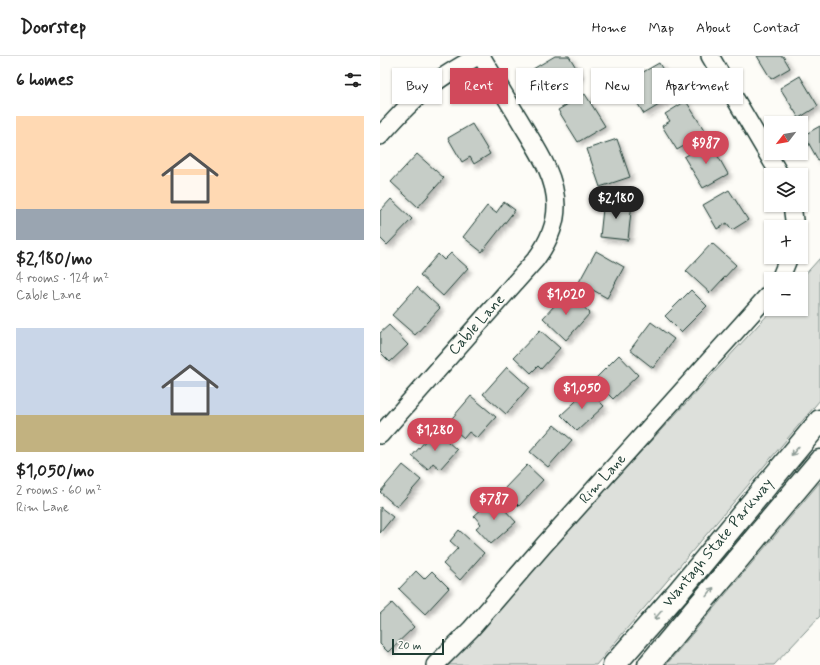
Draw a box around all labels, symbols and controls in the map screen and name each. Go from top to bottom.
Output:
text: Doorstep [20,15,86,40]
text: Home [592,19,626,37]
text: Map [648,19,674,37]
text: About [696,19,731,37]
text: Contact [753,19,800,37]
chip: Buy [392,68,442,104]
chip: Rent [450,68,508,104]
chip: Filters [516,68,583,104]
chip: New [591,68,644,104]
chip: Apartment [652,68,743,104]
text: 6 homes [16,69,74,91]
icon: filters [342,69,364,91]
north arrow [764,116,808,160]
map controls [764,116,808,316]
pin: $987 [682,131,730,165]
text: $987 [692,135,720,152]
icon: home [154,142,226,214]
button: layers [764,168,808,212]
pin: $2,180 [583,186,649,220]
text: $2,180 [598,190,634,207]
button: + [764,220,808,264]
text: $2,180/mo [16,248,92,270]
text: 4 rooms · 124 m² [16,270,109,287]
button: − [764,272,808,316]
pin: $1,020 [533,282,599,316]
text: $1,020 [547,286,585,303]
text: Cable Lane [16,287,81,304]
street label: Cable Lane [444,290,510,360]
icon: home [154,354,226,426]
pin: $1,050 [549,376,615,410]
text: $1,050 [563,380,601,397]
pin: $1,280 [402,418,468,452]
text: $1,280 [416,422,454,439]
one-way arrow [791,446,800,456]
street label: Rim Lane [575,450,631,508]
text: $1,050/mo [16,460,94,482]
street label: Wantagh State Parkway [658,474,778,612]
text: 2 rooms · 60 m² [16,482,102,499]
pin: $787 [470,487,518,521]
text: $787 [479,491,509,508]
text: Rim Lane [16,499,69,516]
one-way arrow [705,587,714,598]
one-way arrow [653,610,662,620]
scale bar [392,637,444,656]
text: 20 m [398,639,421,653]

